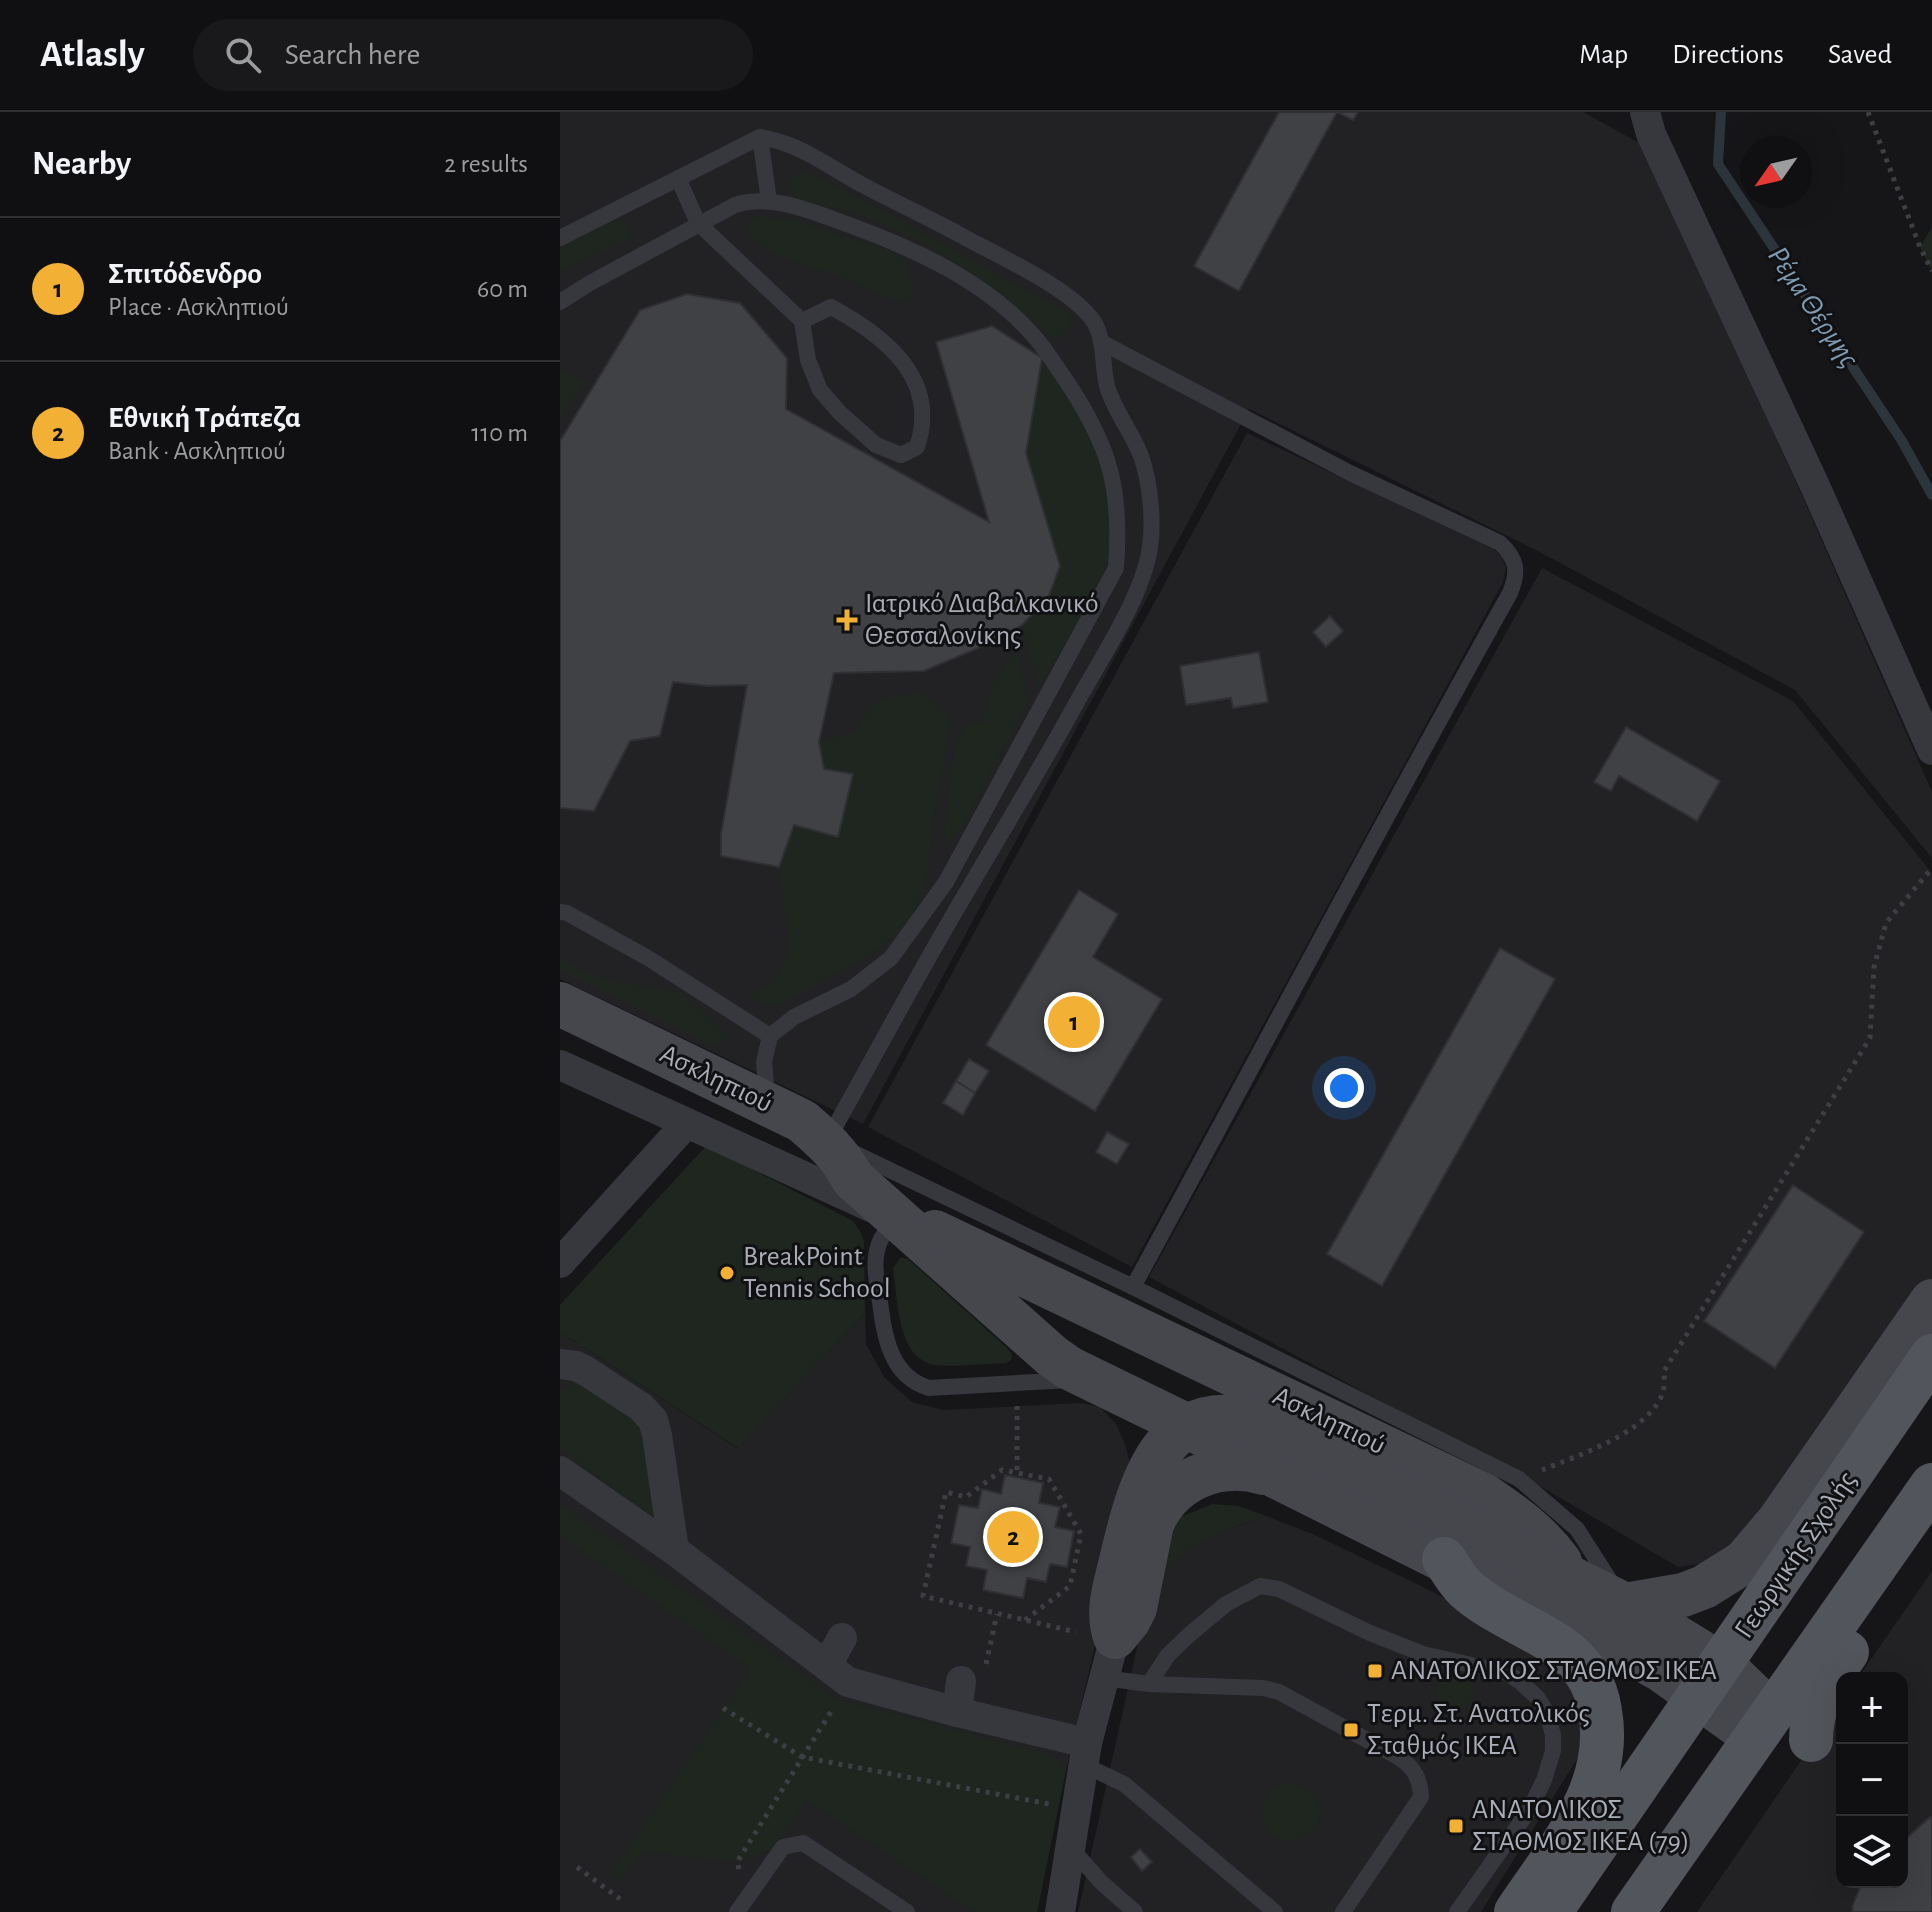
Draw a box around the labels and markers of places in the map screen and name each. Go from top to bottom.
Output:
place label: Ιατρικό Διαβαλκανικό Θεσσαλονίκης [865,590,1099,650]
marker: Ιατρικό Διαβαλκανικό Θεσσαλονίκης [836,609,858,631]
pin: 1 [1048,992,1100,1052]
place label: BreakPoint Tennis School [743,1243,891,1303]
marker: BreakPoint Tennis School [718,1264,736,1282]
pin: 2 [987,1507,1039,1567]
place label: ΑΝΑΤΟΛΙΚΟΣ ΣΤΑΘΜΟΣ ΙΚΕΑ [1391,1657,1717,1685]
marker: ΑΝΑΤΟΛΙΚΟΣ ΣΤΑΘΜΟΣ ΙΚΕΑ [1366,1662,1384,1680]
place label: Τερμ. Στ. Ανατολικός Σταθμός ΙΚΕΑ [1367,1700,1590,1760]
marker: Τερμ. Στ. Ανατολικός Σταθμός ΙΚΕΑ [1342,1721,1360,1739]
place label: ΑΝΑΤΟΛΙΚΟΣ ΣΤΑΘΜΟΣ ΙΚΕΑ (79) [1472,1796,1689,1856]
marker: ΑΝΑΤΟΛΙΚΟΣ ΣΤΑΘΜΟΣ ΙΚΕΑ (79) [1447,1817,1465,1835]

